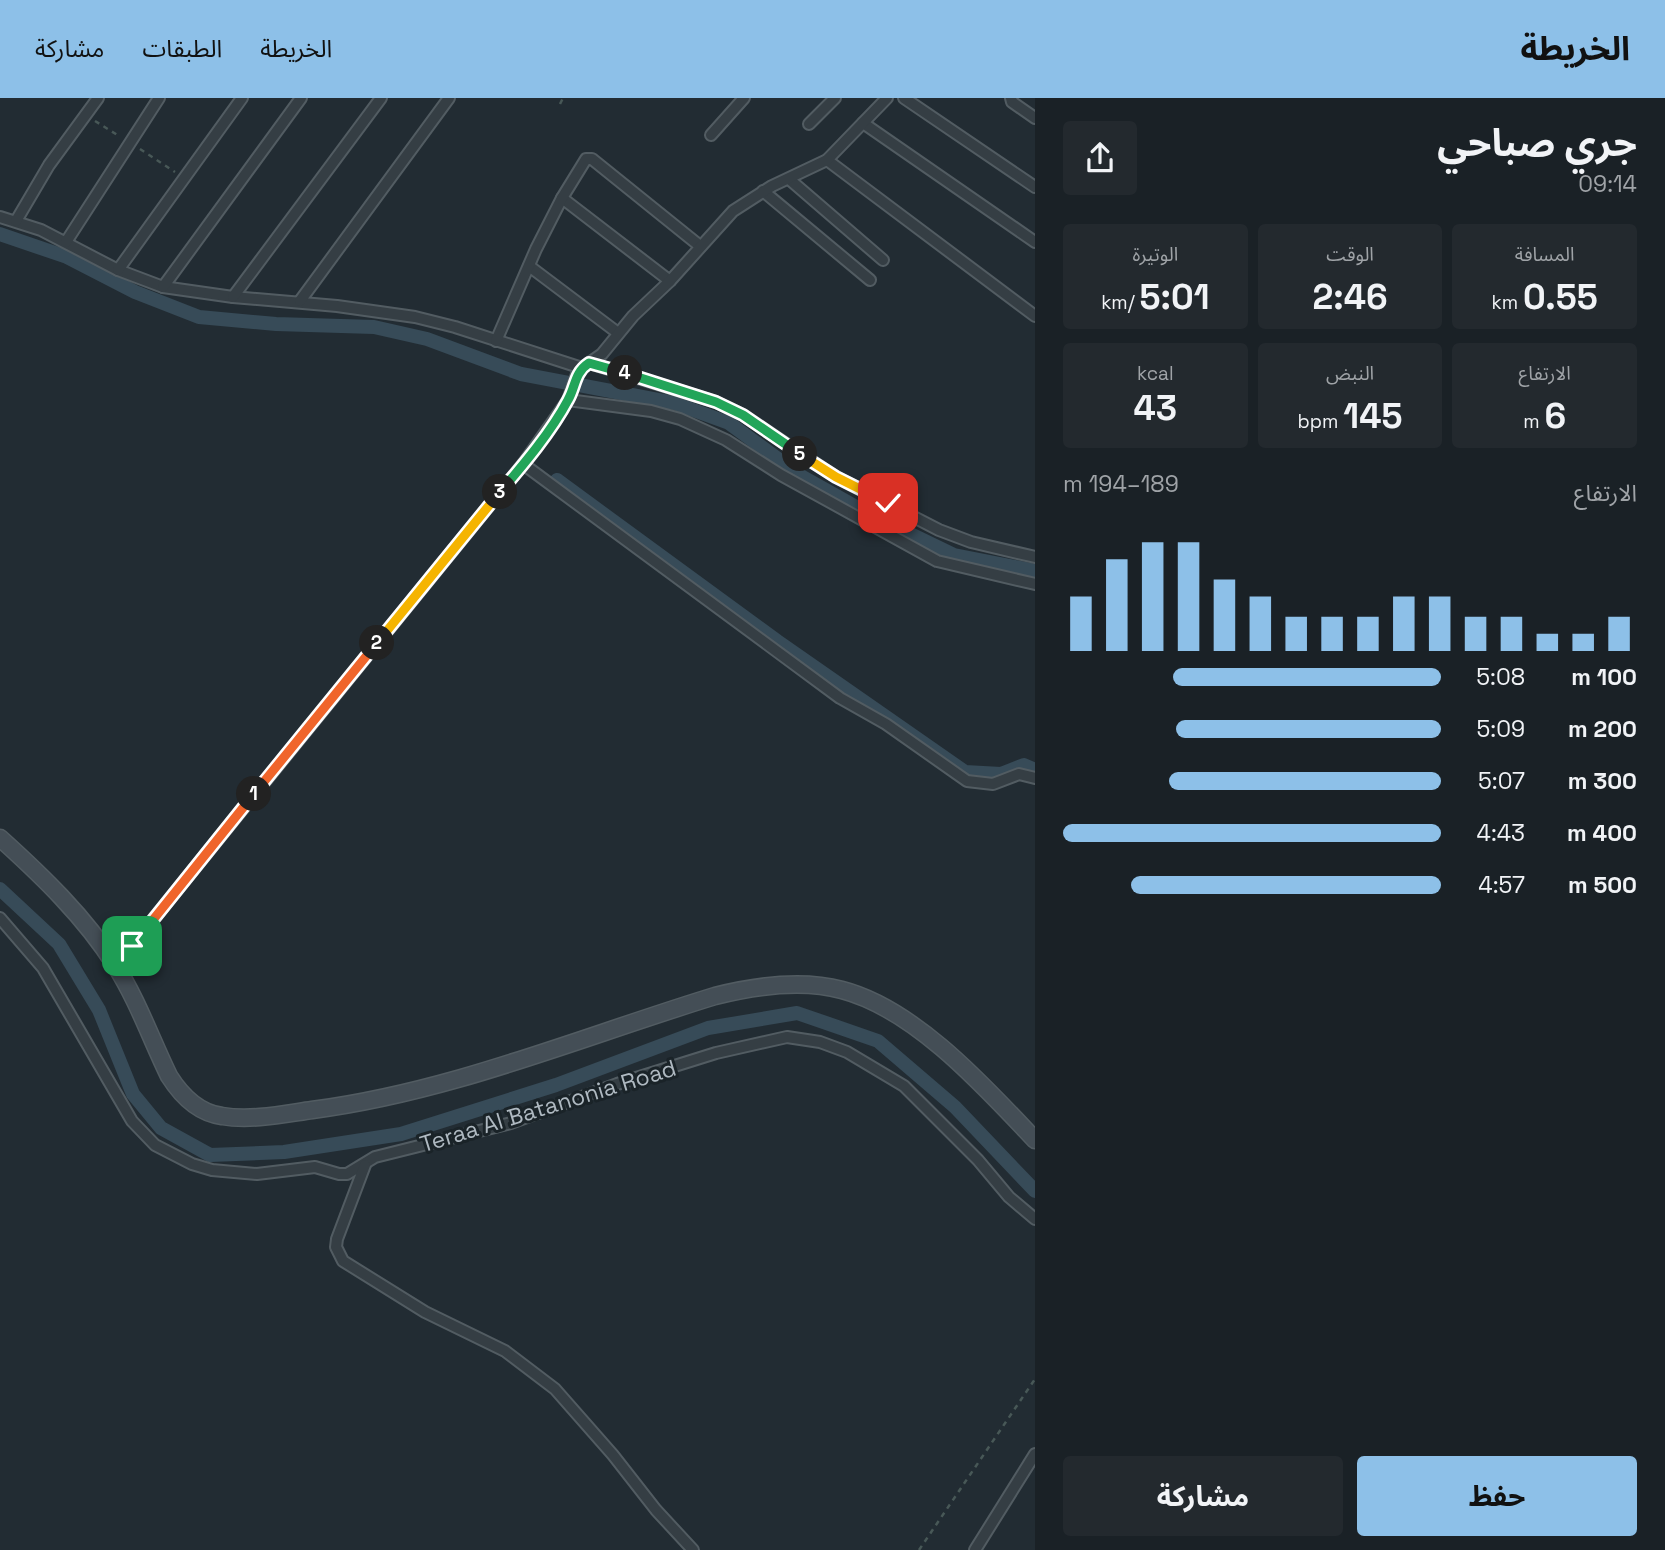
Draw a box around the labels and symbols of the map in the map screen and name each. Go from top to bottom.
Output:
pin: 4 [608,356,642,390]
pin: 5 [782,436,818,472]
pin [858,473,918,533]
pin: 3 [482,474,518,510]
pin: 2 [360,626,394,660]
pin: 1 [236,776,272,812]
pin [102,916,162,976]
street label: Teraa Al Batanonia Road [416,1053,680,1159]

